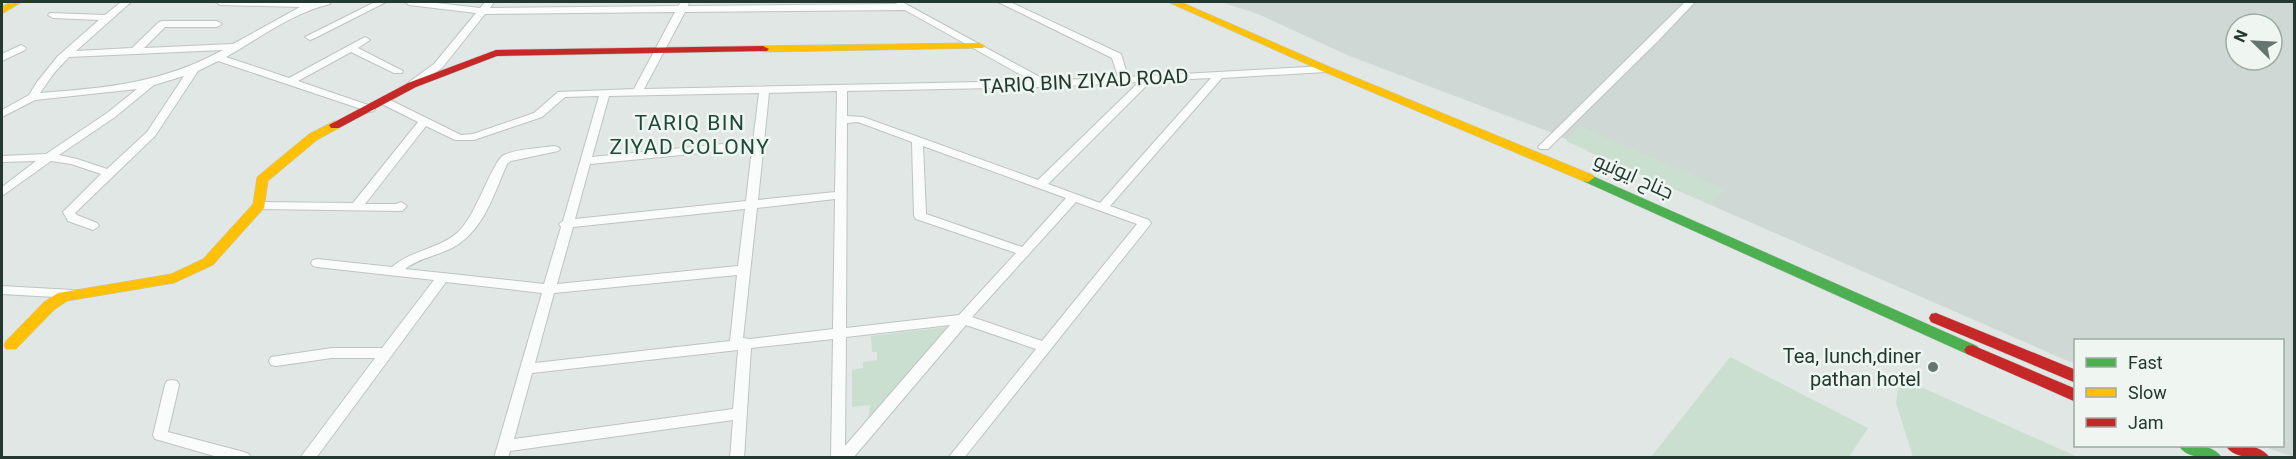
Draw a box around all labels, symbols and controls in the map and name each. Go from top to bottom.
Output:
north arrow [2224,12,2284,72]
text: N [2230,27,2252,45]
street label: TARIQ BIN ZIYAD ROAD [979,64,1189,98]
district label: TARIQ BIN ZIYAD COLONY [610,111,770,159]
street label: جناح ایونیو [1590,148,1677,206]
legend [2074,339,2284,447]
place label: Tea, lunch,diner pathan hotel [1783,344,1921,391]
text: Fast [2128,352,2163,373]
marker: Tea, lunch,diner pathan hotel [1926,360,1940,374]
text: Slow [2128,382,2167,403]
text: Jam [2128,412,2164,433]

